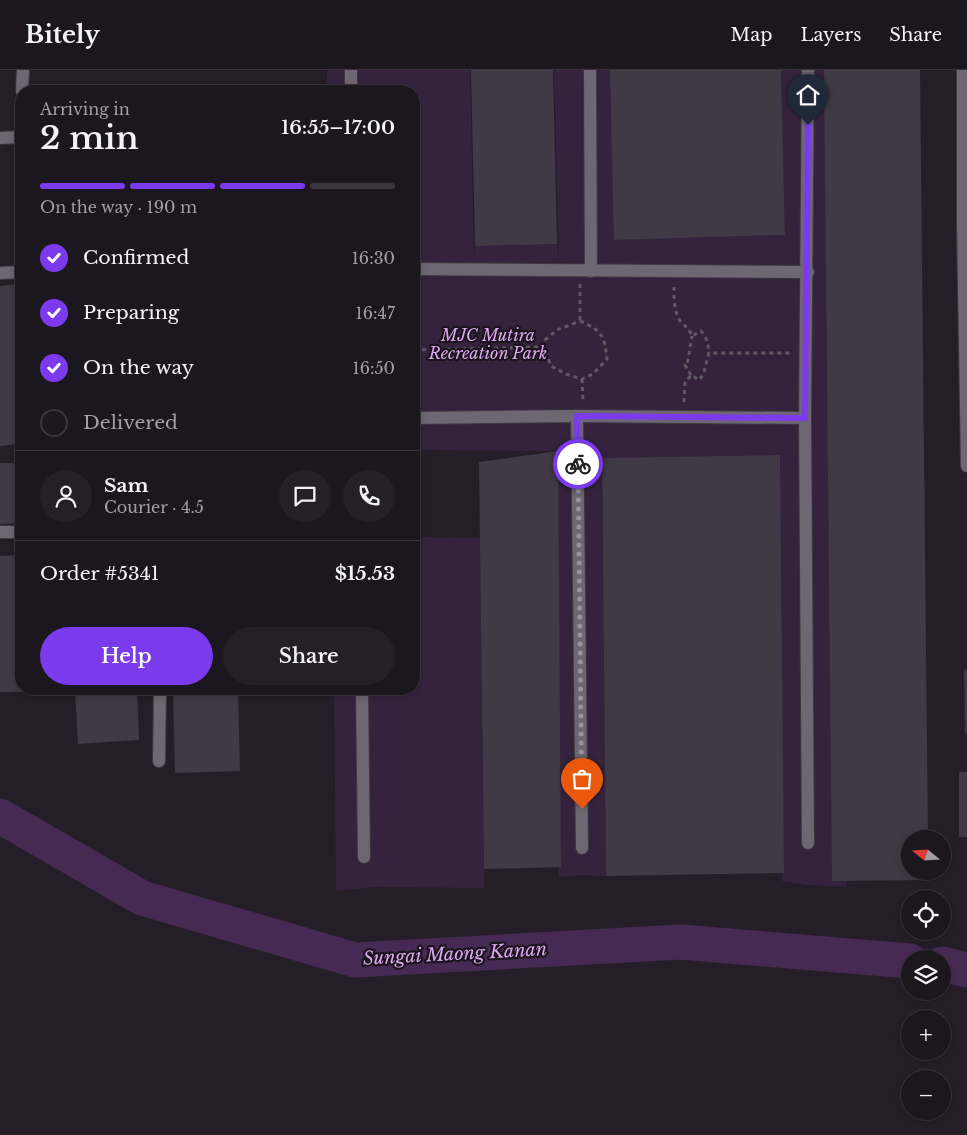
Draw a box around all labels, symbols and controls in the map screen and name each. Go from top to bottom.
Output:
text: Bitely [25,20,100,49]
text: Map [731,24,772,46]
text: Layers [800,24,861,46]
text: Share [889,24,942,46]
pin [787,74,829,125]
icon: home [794,81,822,109]
text: Arriving in [40,99,130,119]
text: 16:55–17:00 [281,116,395,139]
text: 2 min [40,118,139,158]
text: On the way · 190 m [40,197,197,217]
icon: check [40,244,68,272]
text: Confirmed [83,246,189,269]
text: 16:30 [352,248,395,268]
icon: check [40,299,68,327]
text: Preparing [83,301,179,324]
text: 16:47 [356,303,395,323]
park label: MJC Mutira Recreation Park [428,325,547,363]
icon: check [40,354,68,382]
text: On the way [83,356,194,379]
text: 16:50 [353,358,395,378]
text: Delivered [83,411,178,434]
courier [553,439,603,489]
icon: bike [564,450,592,478]
button: person [40,470,92,522]
button: chat [279,470,331,522]
button: phone [343,470,395,522]
text: Sam [104,474,149,497]
text: Courier · 4.5 [104,497,204,517]
text: Order #5341 [40,562,159,585]
text: $15.53 [335,562,395,585]
button: Help [40,627,213,685]
button: Share [223,627,395,685]
pin [561,758,603,809]
icon: bag [568,765,596,793]
north arrow [901,830,951,880]
map controls [901,830,951,1120]
button: locate [901,890,951,940]
water label: Sungai Maong Kanan [362,938,548,970]
button: layers [901,950,951,1000]
button: + [901,1010,951,1060]
button: − [901,1070,951,1120]

